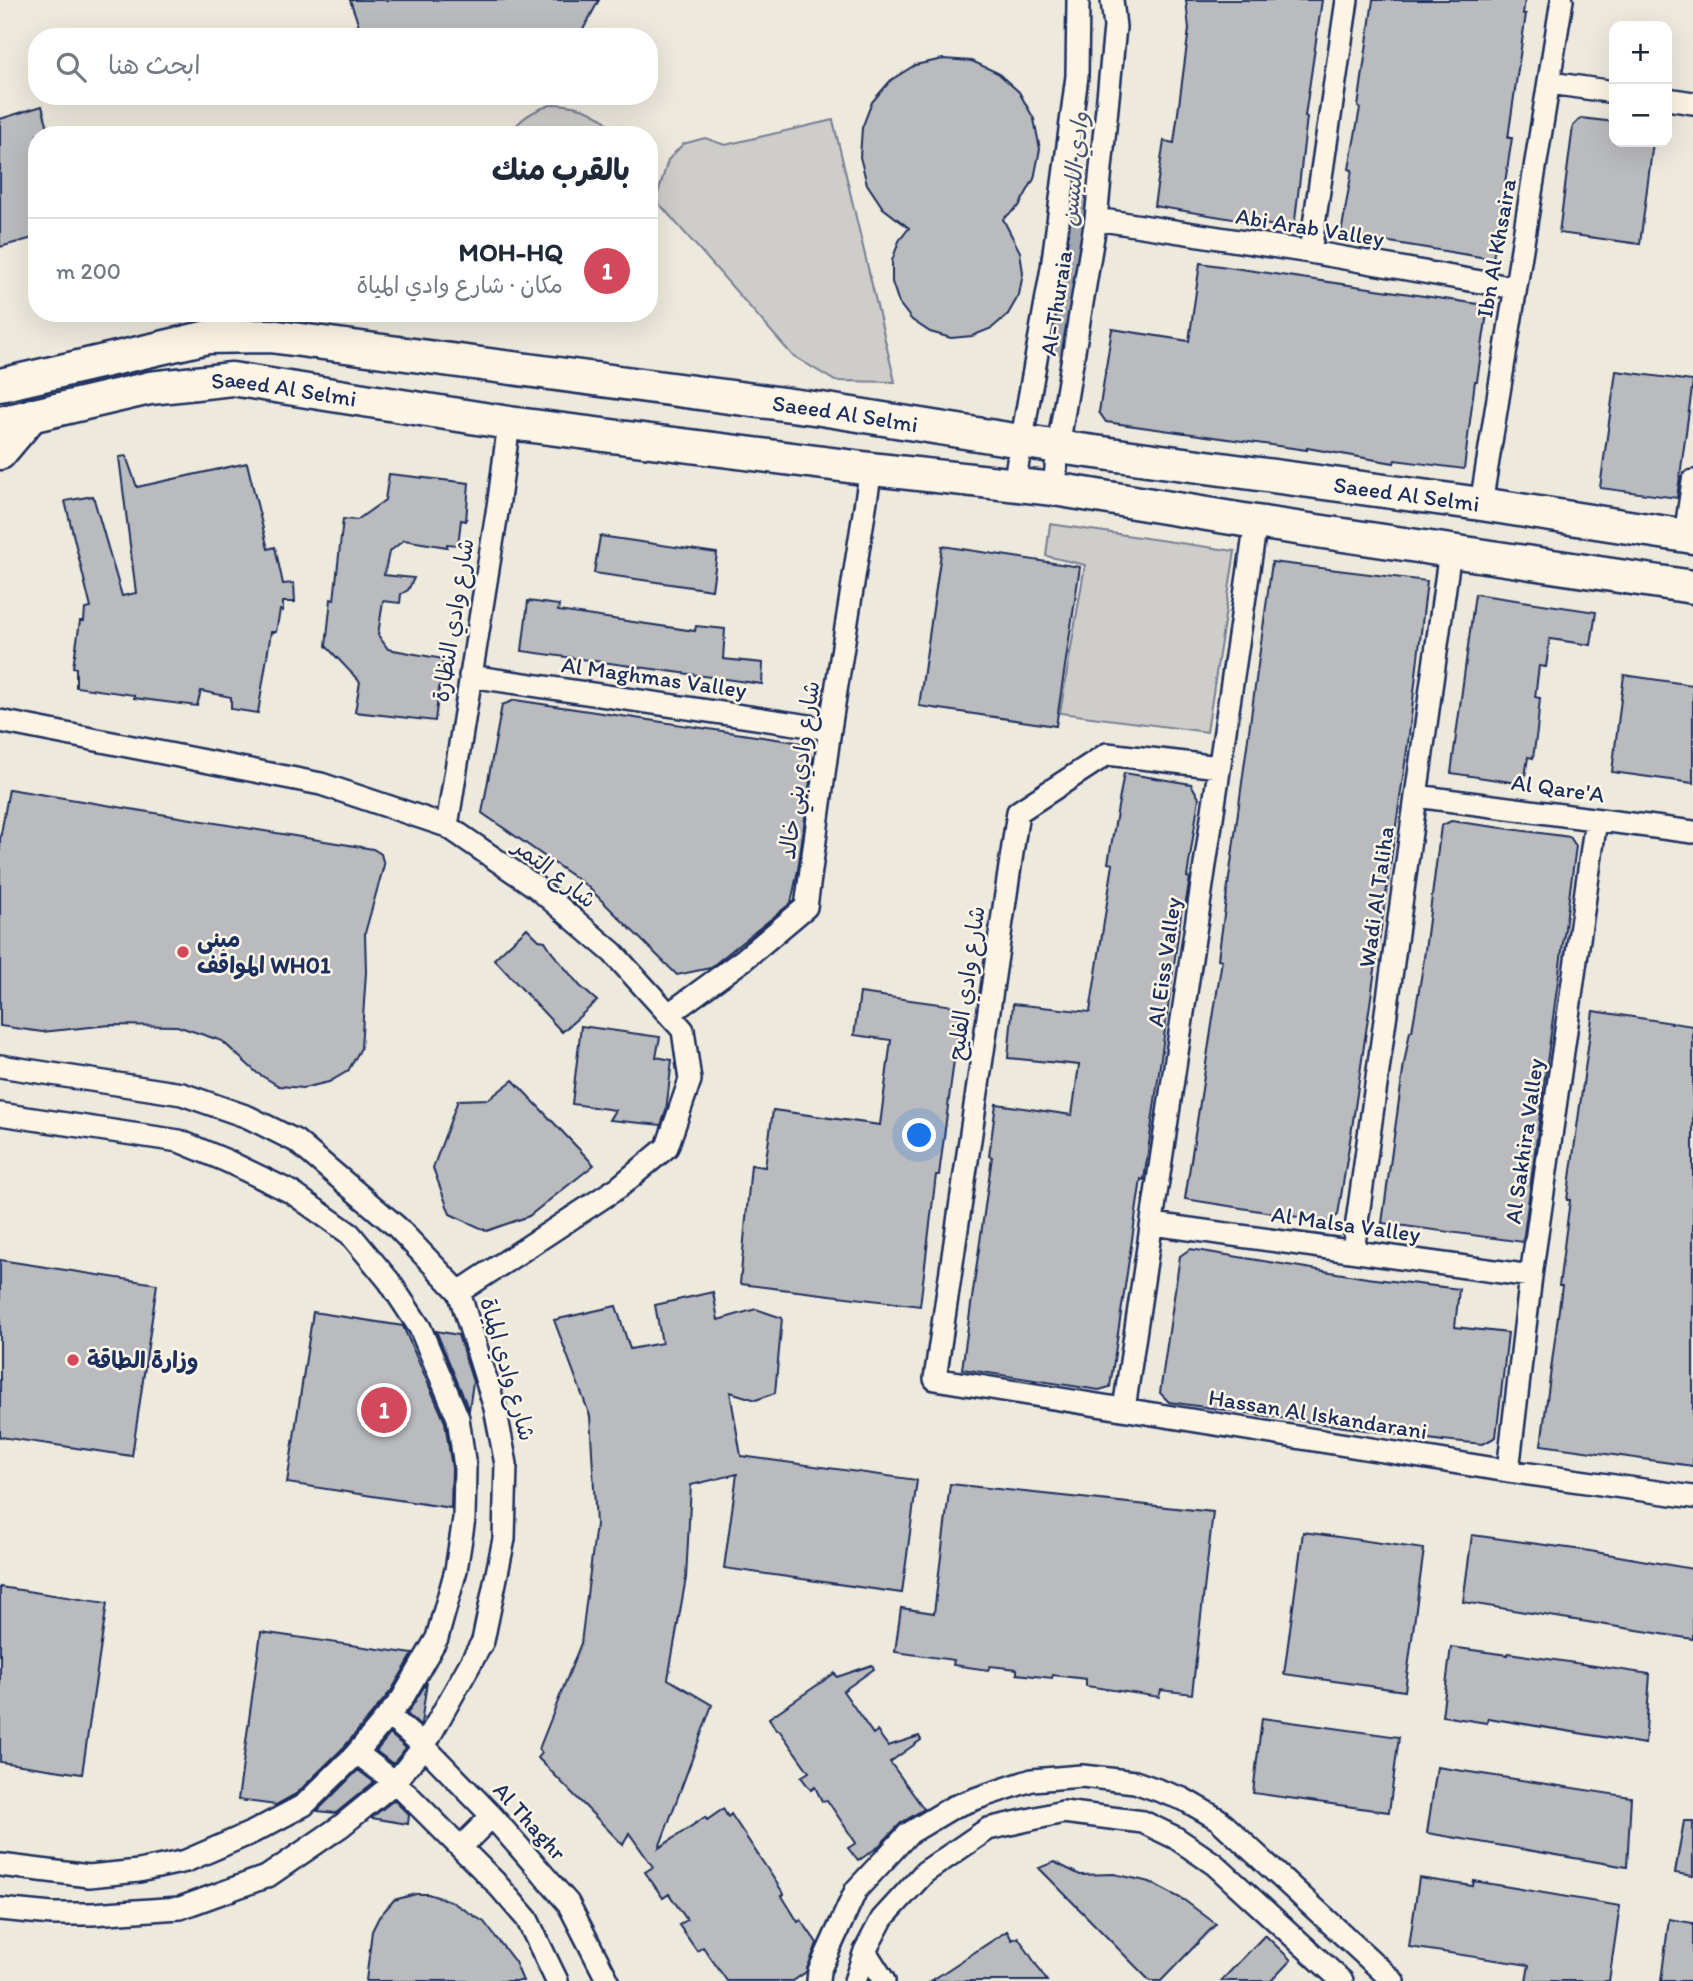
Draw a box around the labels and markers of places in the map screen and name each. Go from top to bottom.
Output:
place label: مبنى المواقف WH01 [197,925,331,980]
marker: مبنى المواقف WH01 [175,944,191,960]
place label: وزارة الطاقة [87,1346,199,1375]
marker: وزارة الطاقة [65,1352,81,1368]
pin: 1 [361,1384,407,1436]

